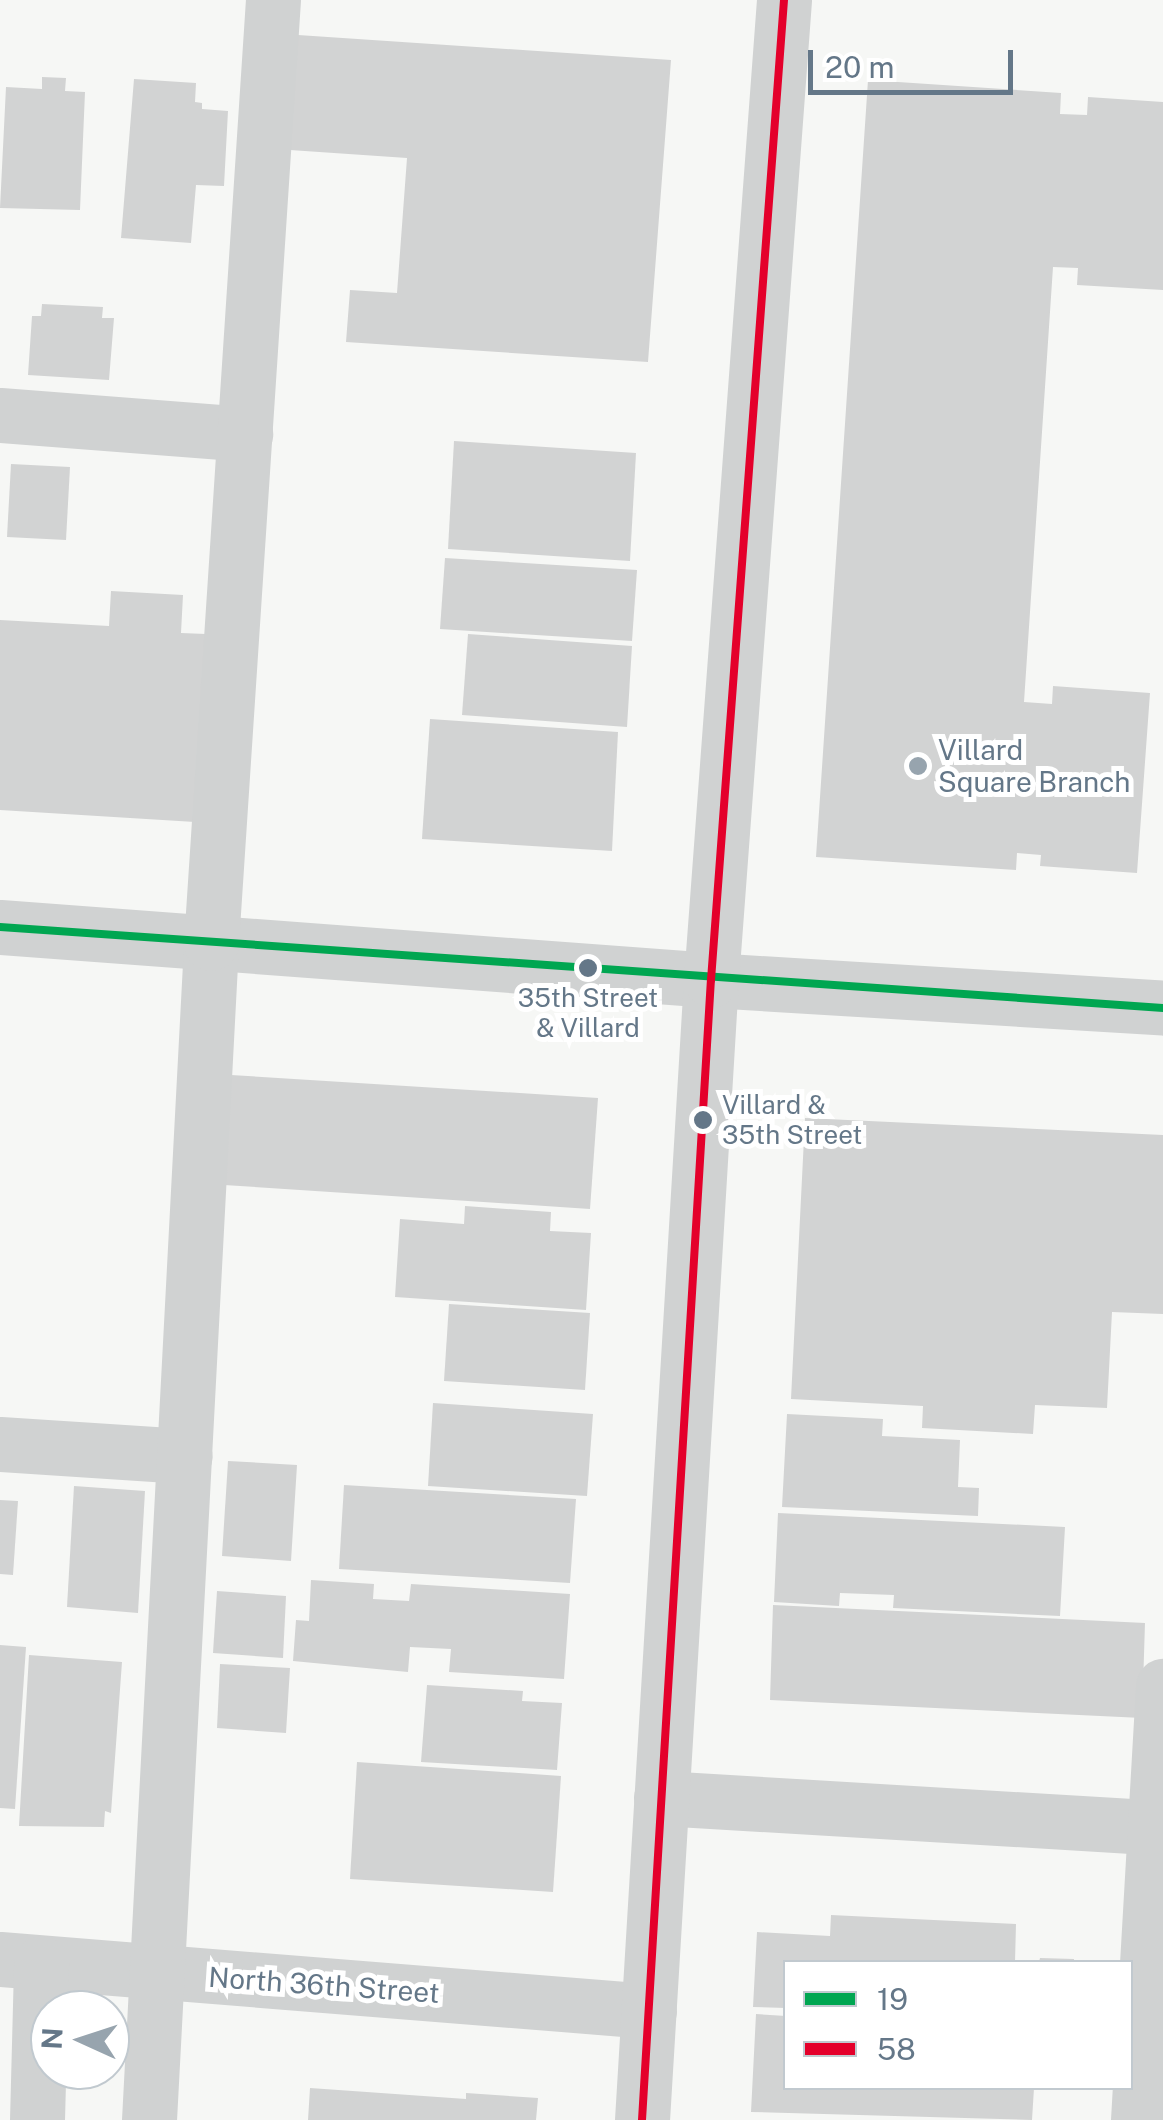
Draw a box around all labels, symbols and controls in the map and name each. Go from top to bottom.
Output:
scale bar [813,30,1018,92]
text: 20 m [825,49,894,85]
place label: Villard Square Branch [938,733,1131,799]
marker: Villard Square Branch [907,755,929,777]
marker: 35th Street & Villard [578,958,598,978]
place label: 35th Street & Villard [518,982,658,1044]
place label: Villard & 35th Street [722,1089,862,1150]
marker: Villard & 35th Street [693,1110,713,1130]
street label: North 36th Street [207,1960,441,2010]
legend [783,1960,1133,2090]
text: 19 [877,1981,908,2017]
north arrow [30,1990,130,2090]
text: N [34,2027,69,2050]
text: 58 [877,2031,916,2067]

